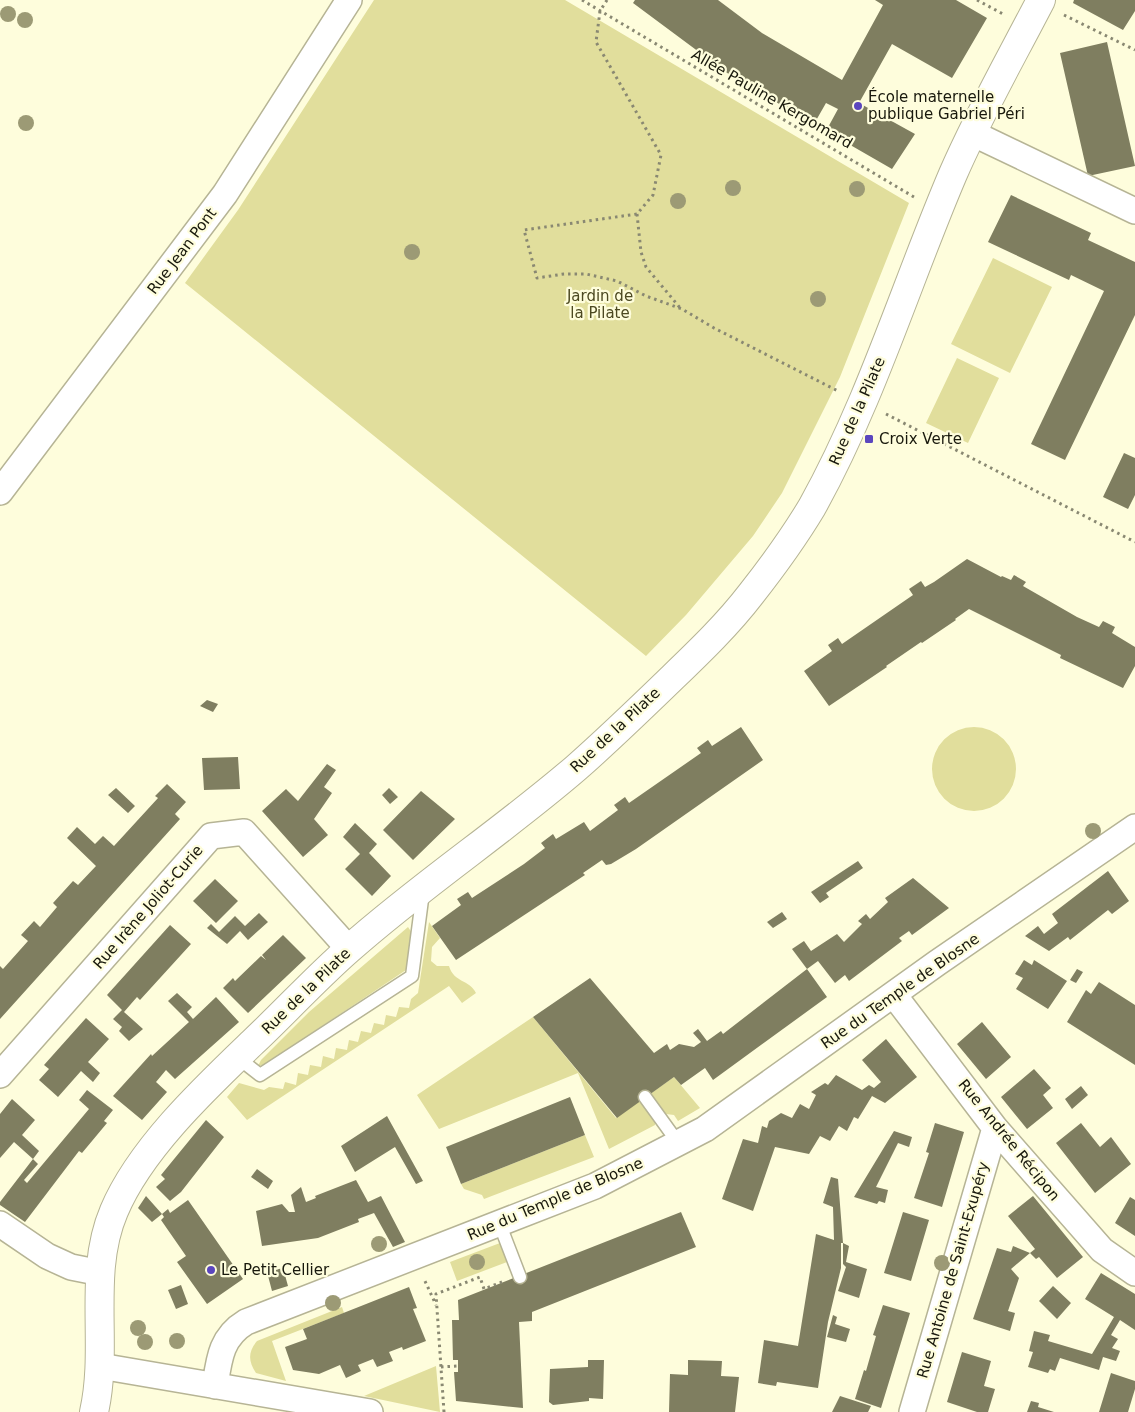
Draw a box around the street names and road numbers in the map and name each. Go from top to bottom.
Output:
street label: Allée Pauline Kergomard [688,45,856,153]
street label: Rue Jean Pont [144,204,220,298]
street label: Rue de la Pilate [825,354,889,468]
street label: Rue de la Pilate [566,684,664,776]
street label: Rue Irène Joliot-Curie [89,841,207,973]
street label: Rue du Temple de Blosne [817,929,983,1053]
street label: Rue de la Pilate [258,944,354,1038]
street label: Rue Andrée Récipon [954,1076,1064,1204]
street label: Rue du Temple de Blosne [465,1154,645,1244]
street label: Rue Antoine de Saint-Exupéry [913,1159,993,1380]

